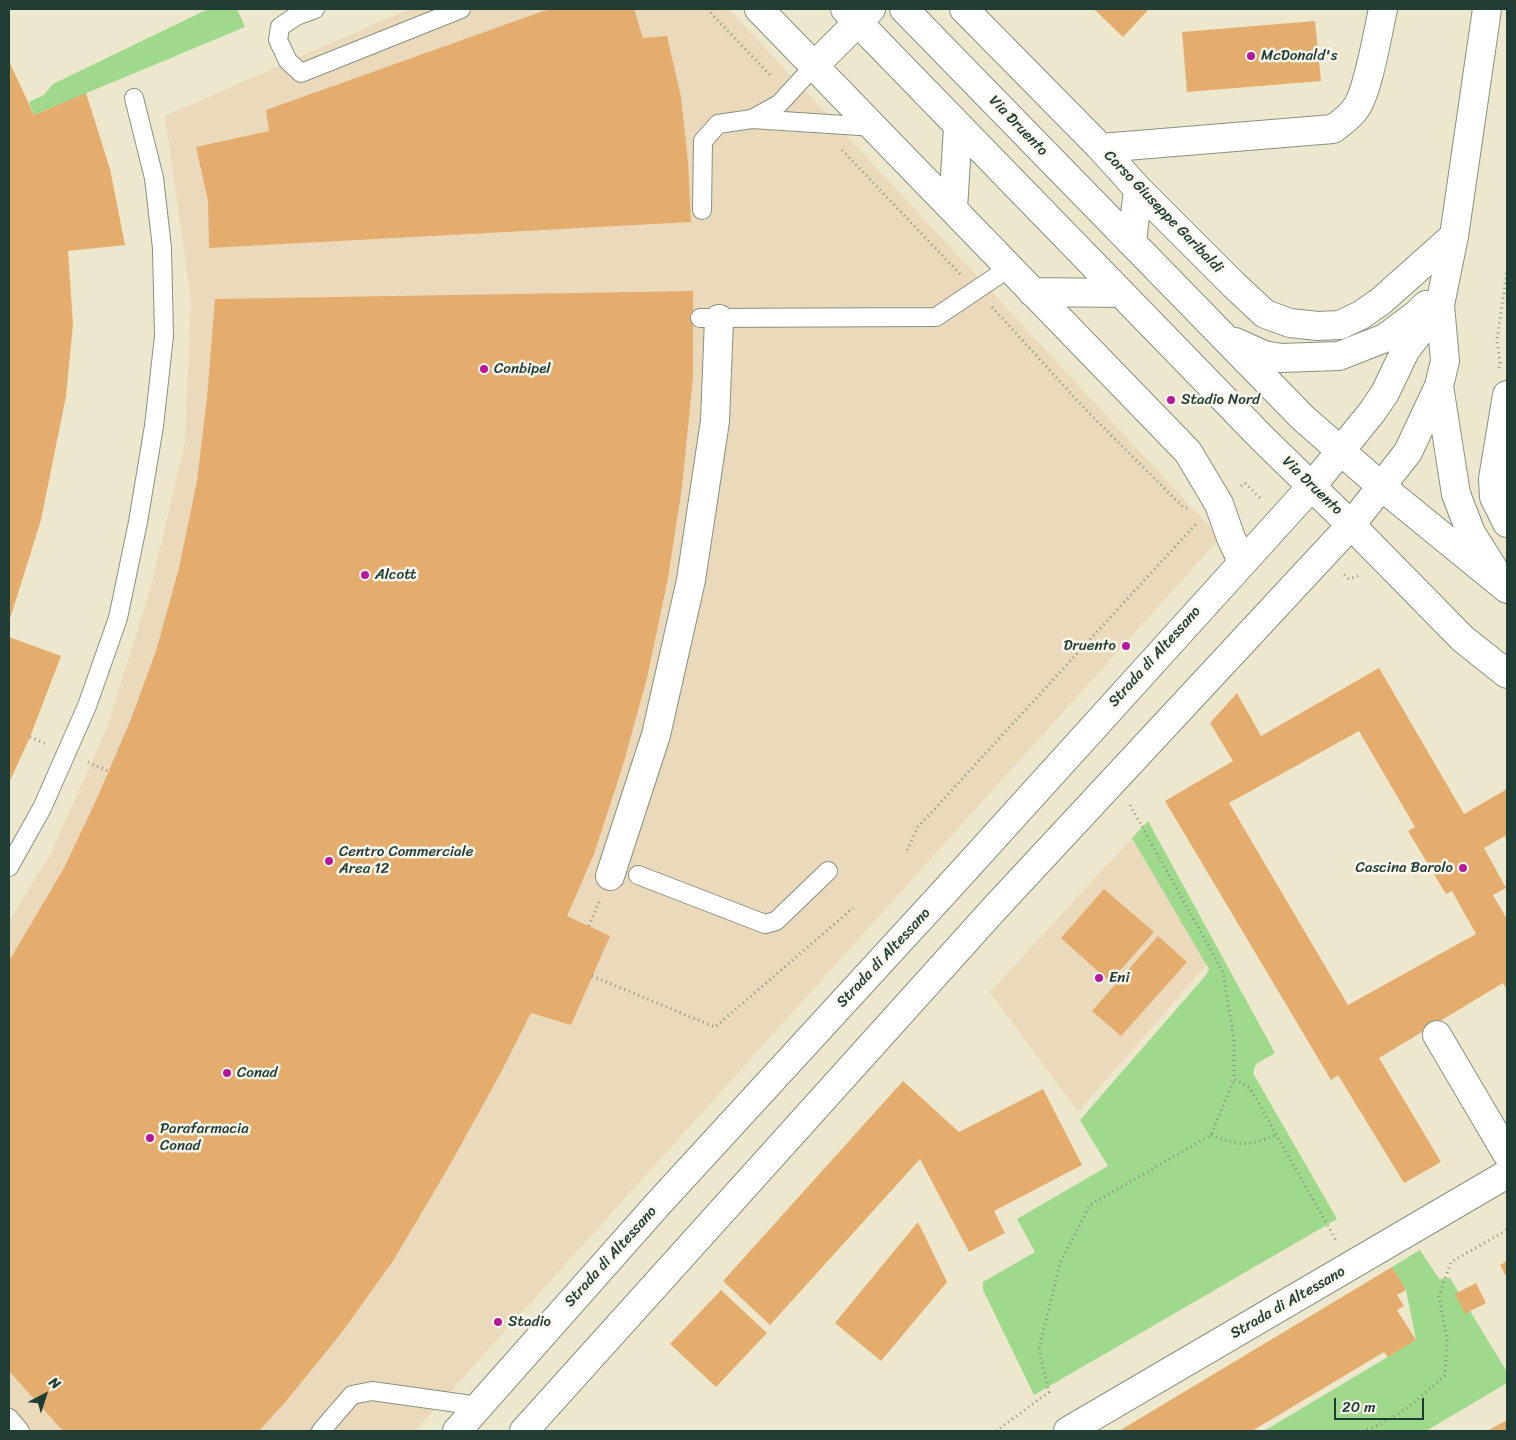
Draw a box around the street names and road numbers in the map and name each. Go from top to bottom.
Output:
street label: Via Druento [985,92,1051,160]
street label: Corso Giuseppe Garibaldi [1100,147,1226,277]
street label: Via Druento [1278,453,1346,519]
street label: Strada di Altessano [1105,603,1205,711]
street label: Strada di Altessano [833,905,935,1011]
street label: Strada di Altessano [561,1203,661,1311]
street label: Strada di Altessano [1227,1263,1349,1343]

